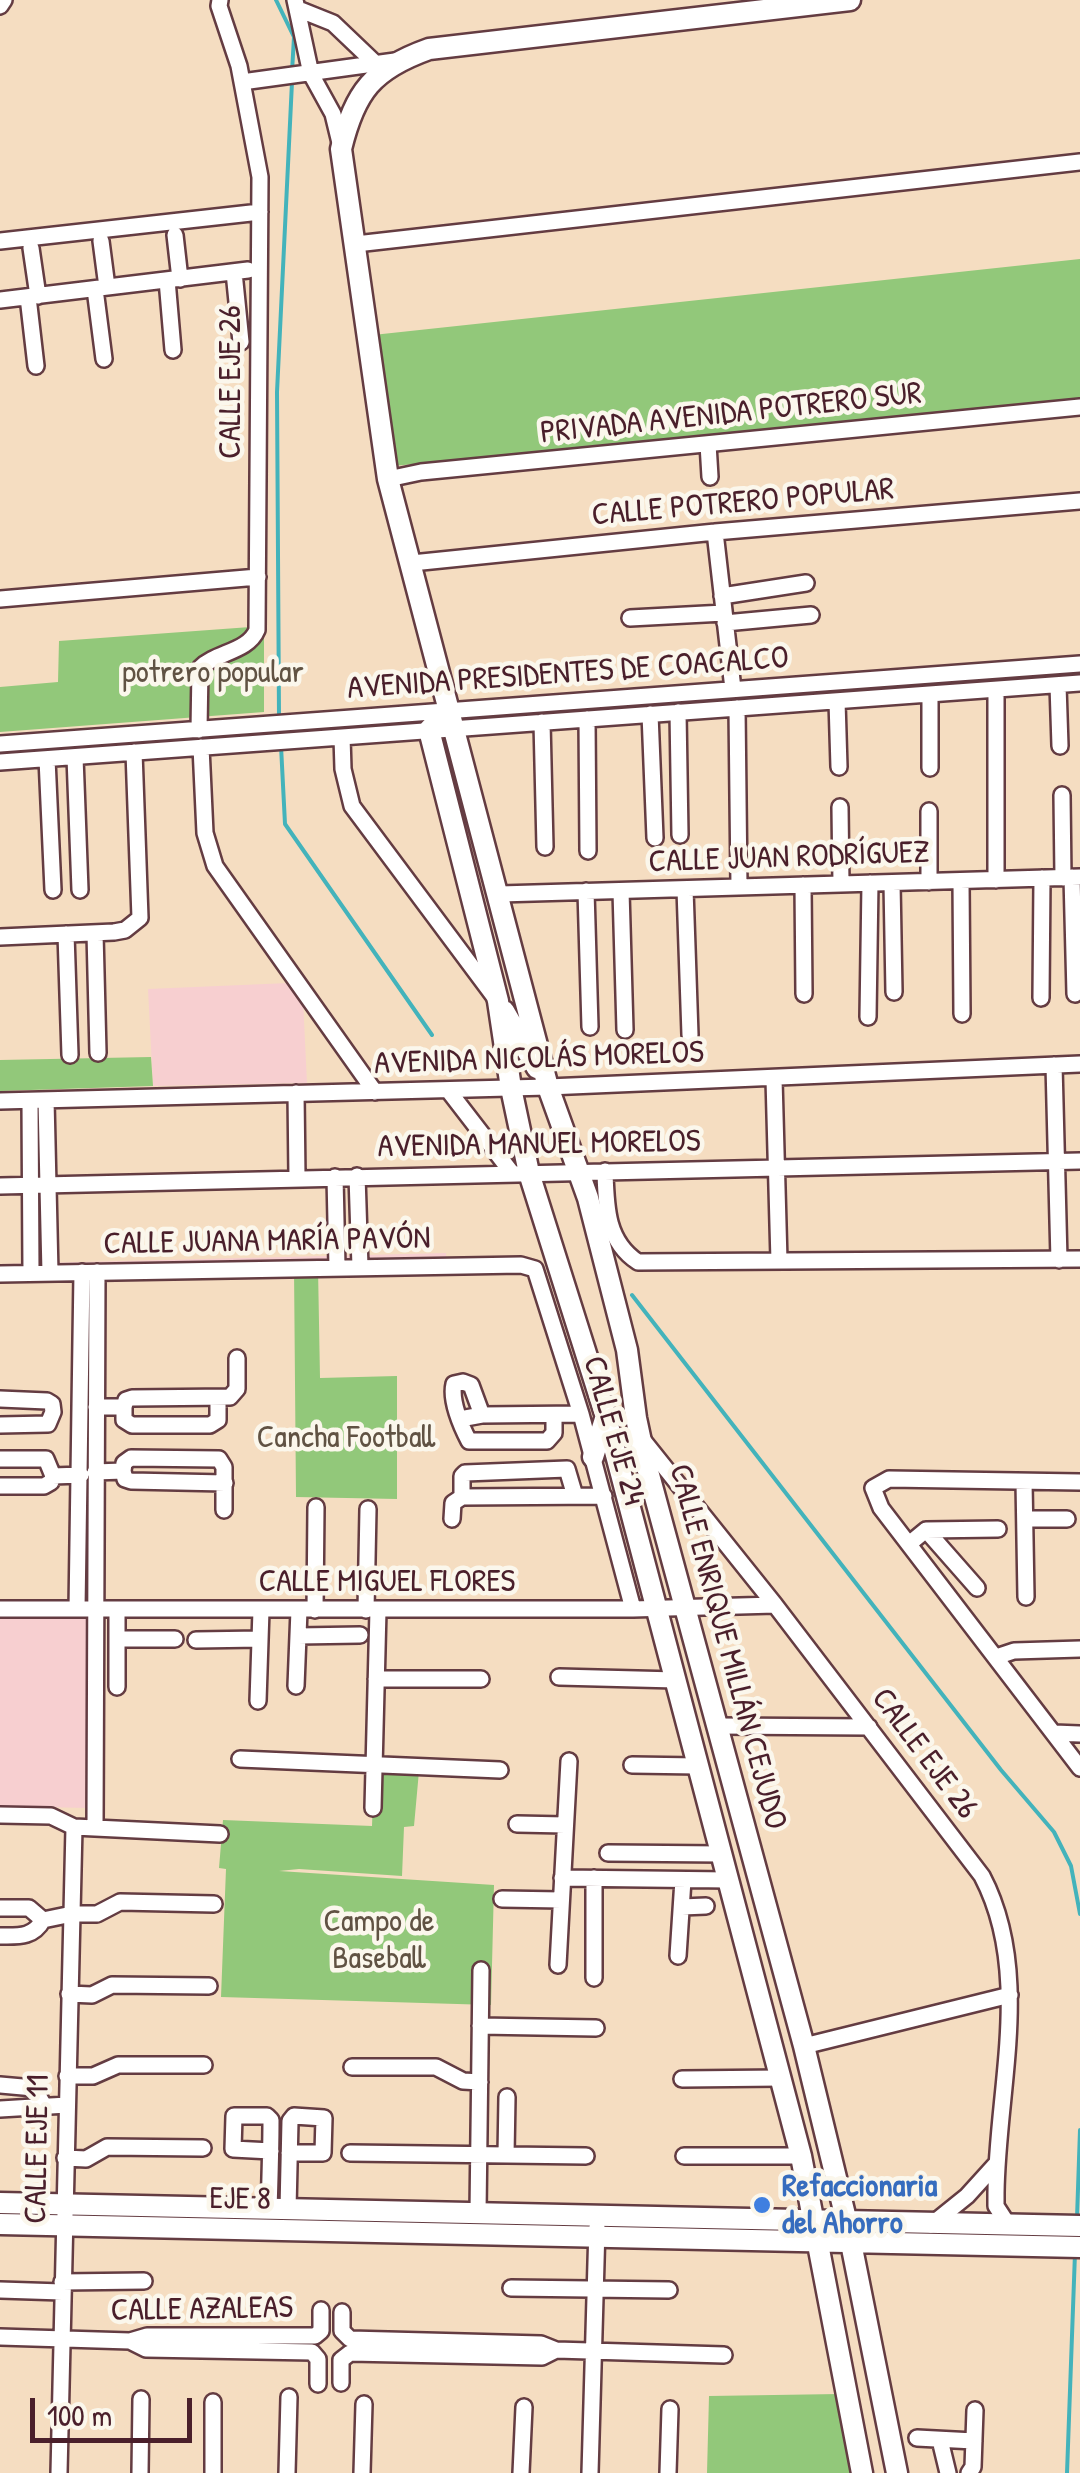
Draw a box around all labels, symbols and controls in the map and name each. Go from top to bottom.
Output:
street label: CALLE EJE 26 [212,305,250,459]
street label: PRIVADA AVENIDA POTRERO SUR [539,375,923,453]
street label: CALLE POTRERO POPULAR [590,471,896,535]
street label: AVENIDA PRESIDENTES DE COACALCO [346,639,790,709]
park label: potrero popular [122,654,304,692]
street label: CALLE JUAN RODRÍGUEZ [648,834,930,882]
street label: AVENIDA NICOLÁS MORELOS [374,1034,704,1084]
street label: AVENIDA MANUEL MORELOS [377,1123,701,1167]
street label: CALLE JUANA MARÍA PAVÓN [103,1220,431,1264]
street label: CALLE EJE 24 [573,1352,653,1510]
park label: Cancha Football [257,1419,435,1457]
street label: CALLE ENRIQUE MILLÁN CEJUDO [660,1460,794,1834]
street label: CALLE MIGUEL FLORES [259,1563,515,1601]
street label: CALLE EJE 26 [862,1681,986,1827]
park label: Campo de Baseball [323,1903,435,1978]
street label: CALLE EJE 11 [18,2074,58,2224]
place label: Refaccionaria del Ahorro [782,2168,937,2243]
street label: EJE 8 [209,2180,271,2220]
marker: Refaccionaria del Ahorro [751,2194,773,2216]
street label: CALLE AZALEAS [111,2289,293,2331]
scale bar [35,2378,198,2440]
text: 100 m [47,2395,112,2435]

